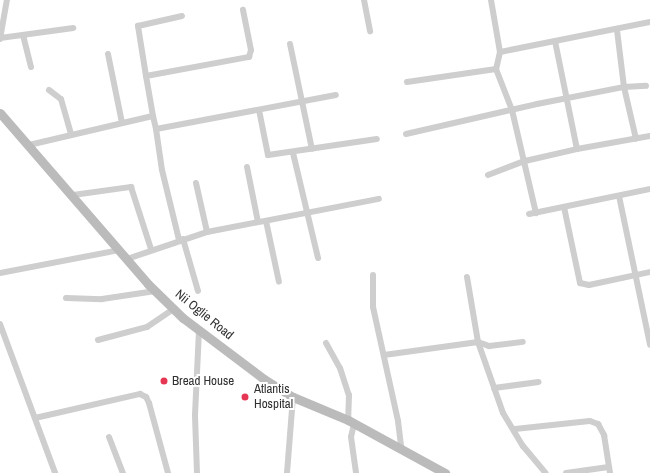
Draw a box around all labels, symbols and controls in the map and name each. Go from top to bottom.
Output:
street label: Nii Oglie Road [172,287,236,343]
place label: Bread House [172,373,234,389]
marker: Bread House [159,376,169,386]
place label: Atlantis Hospital [254,382,293,413]
marker: Atlantis Hospital [239,391,251,403]

